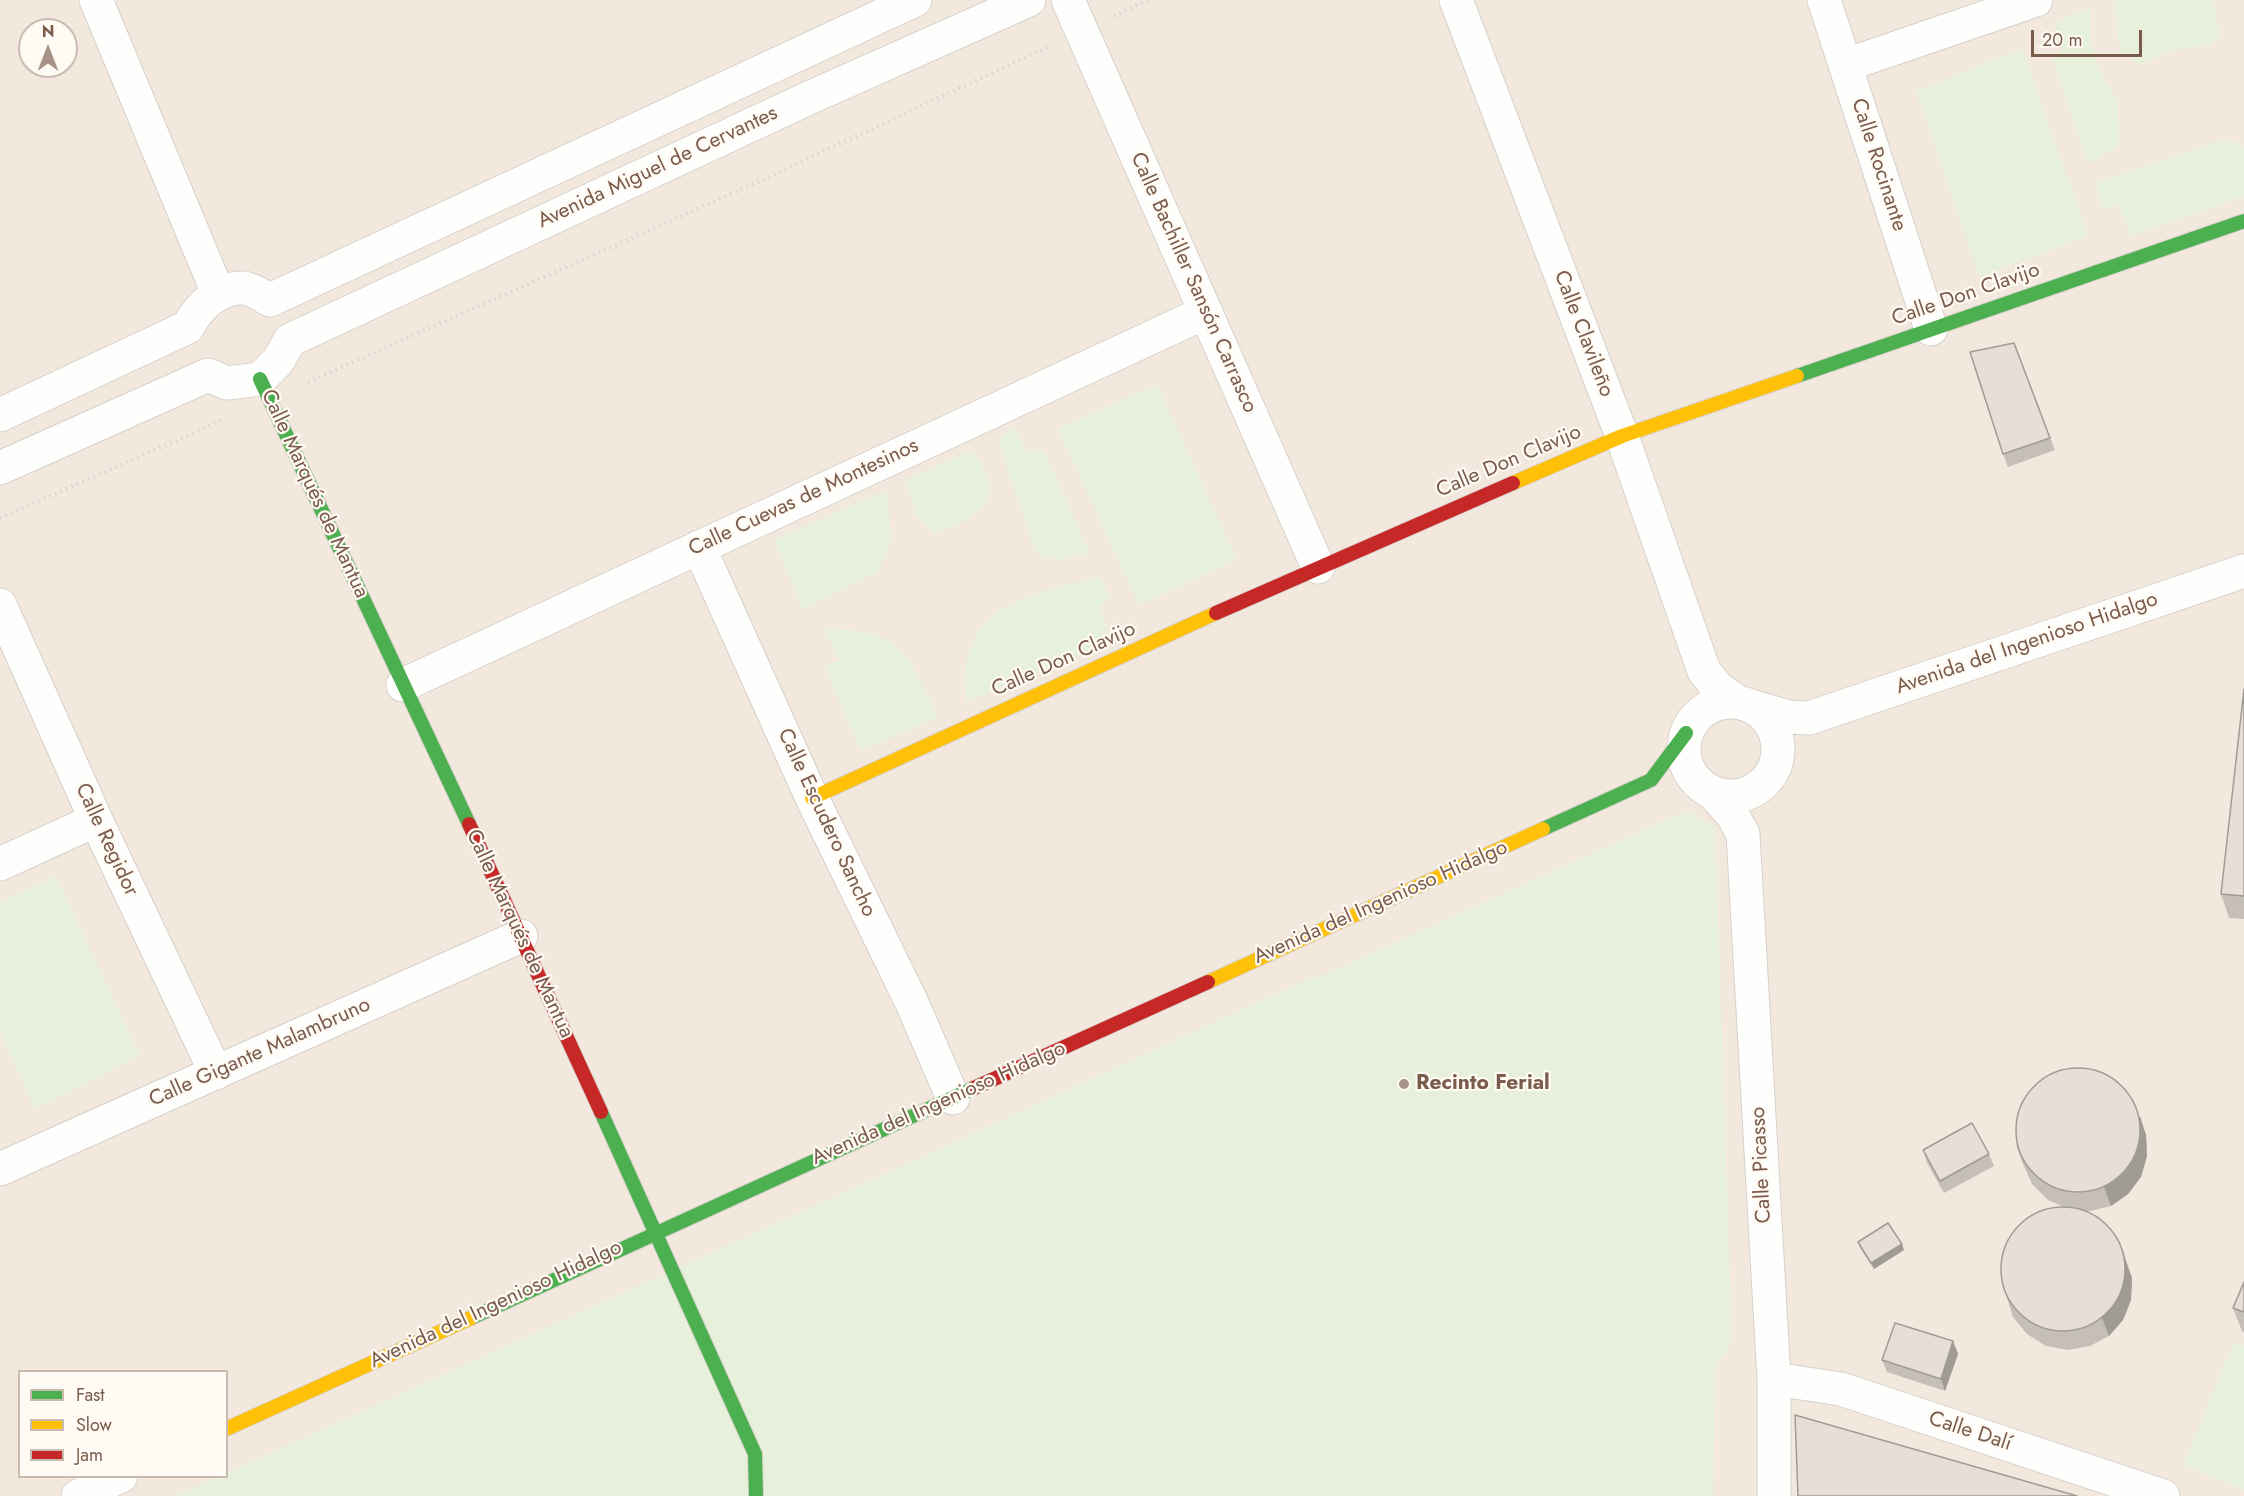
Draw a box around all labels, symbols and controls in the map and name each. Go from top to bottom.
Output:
north arrow [18,18,78,78]
scale bar [2034,18,2145,56]
text: N [42,20,54,43]
text: 20 m [2042,27,2082,53]
street label: Calle Rocinante [1845,95,1911,235]
street label: Avenida Miguel de Cervantes [534,101,782,235]
street label: Calle Bachiller Sansón Carrasco [1124,149,1262,417]
street label: Calle Don Clavijo [1889,258,2043,332]
street label: Calle Clavileño [1547,267,1619,401]
street label: Calle Marqués de Mantua [255,386,373,602]
street label: Calle Don Clavijo [1433,420,1585,504]
street label: Calle Cuevas de Montesinos [685,434,923,562]
street label: Avenida del Ingenioso Hidalgo [1893,587,2161,701]
street label: Calle Don Clavijo [988,617,1140,703]
street label: Calle Escudero Sancho [771,725,881,921]
street label: Calle Regidor [69,779,143,901]
street label: Calle Marqués de Mantua [460,826,578,1042]
street label: Avenida del Ingenioso Hidalgo [1250,836,1512,970]
street label: Calle Gigante Malambruno [146,993,374,1113]
street label: Avenida del Ingenioso Hidalgo [808,1037,1070,1171]
place label: Recinto Ferial [1416,1071,1550,1097]
marker: Recinto Ferial [1397,1077,1411,1091]
street label: Calle Picasso [1746,1106,1778,1224]
street label: Avenida del Ingenioso Hidalgo [366,1235,626,1375]
legend [18,1370,228,1478]
text: Fast [76,1382,105,1408]
street label: Calle Dalí [1925,1407,2015,1457]
text: Slow [76,1412,112,1438]
text: Jam [76,1442,103,1468]

